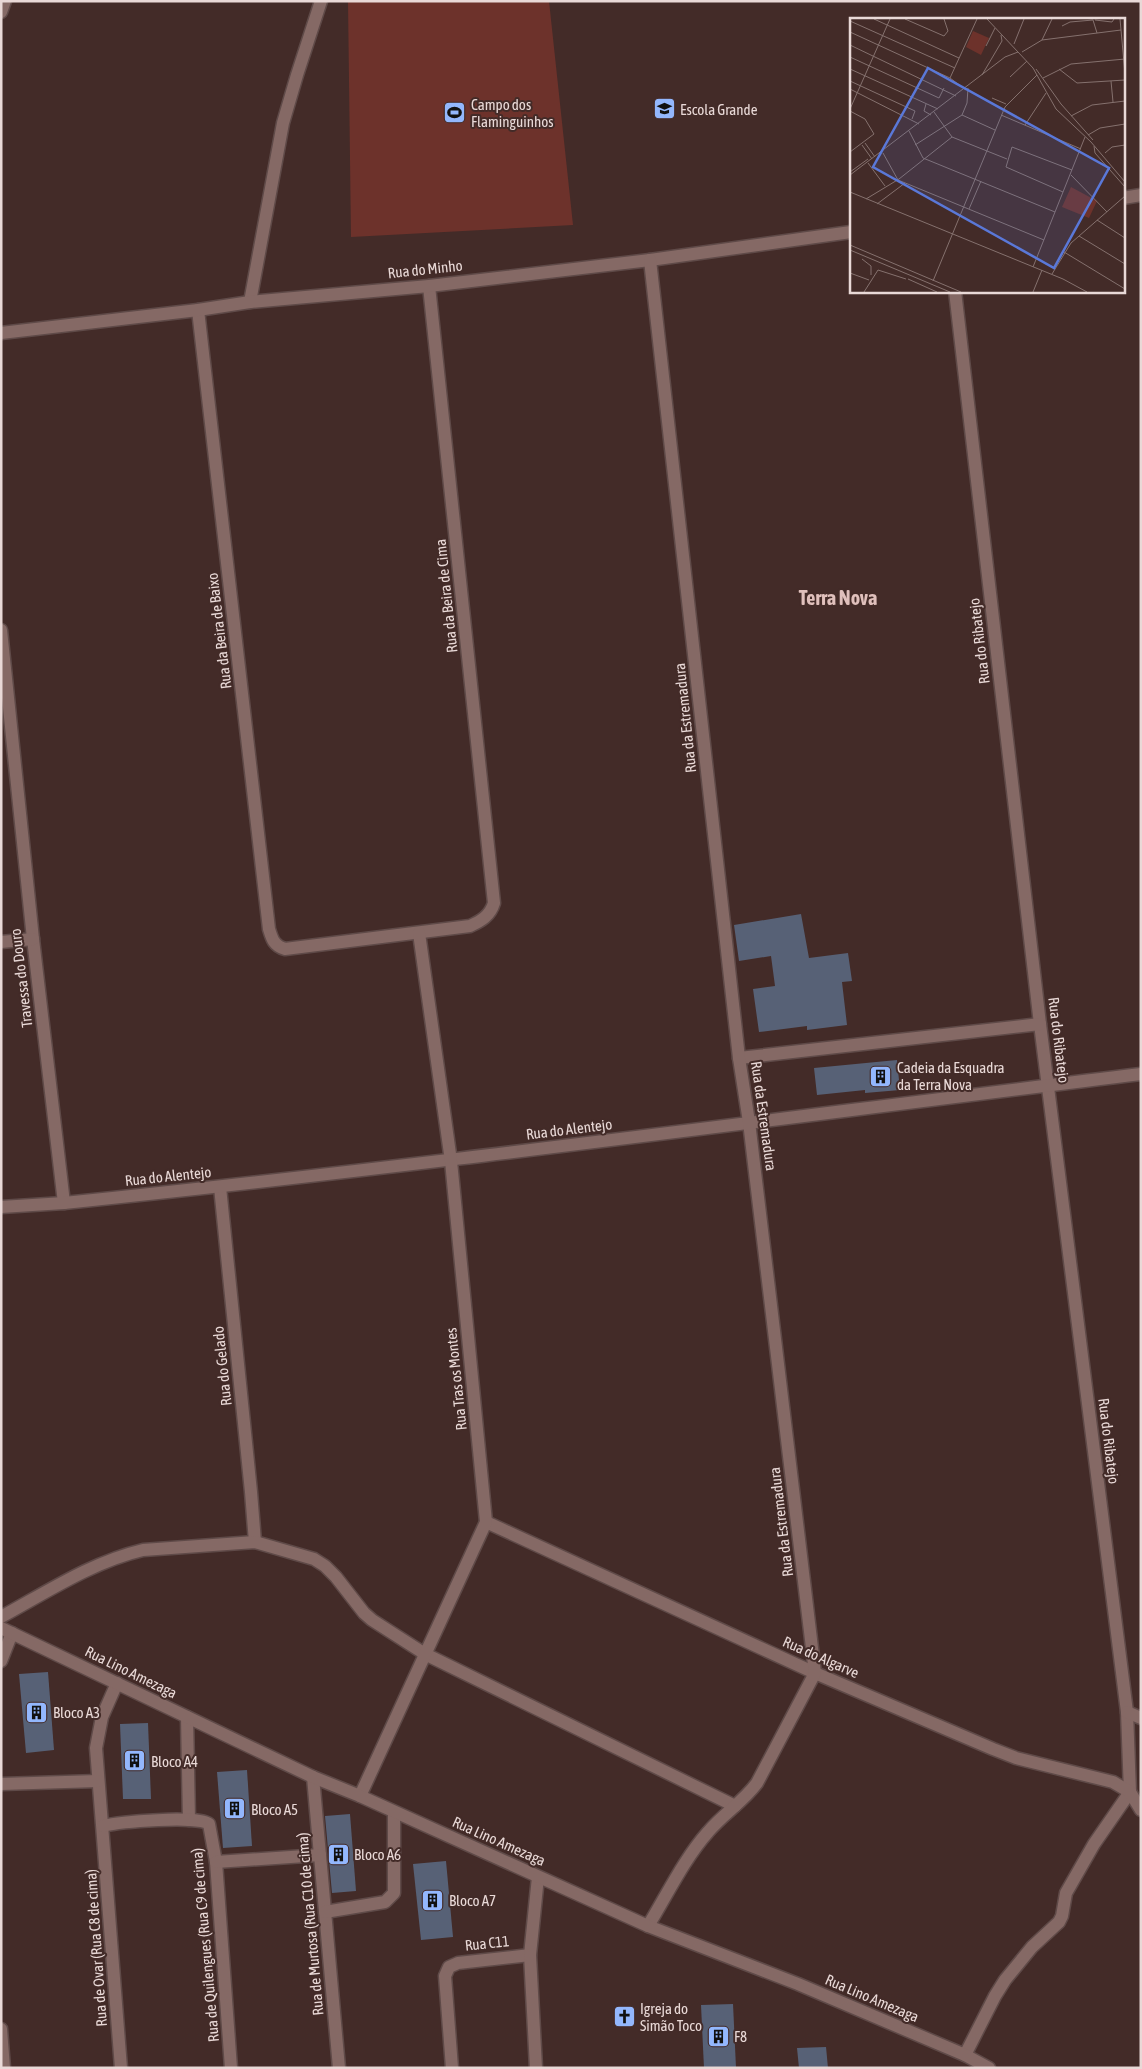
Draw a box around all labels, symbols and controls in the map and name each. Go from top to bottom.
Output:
inset map [850,18,1124,292]
place label: Campo dos Flaminguinhos [471,96,554,130]
school or university icon: Escola Grande [652,97,676,121]
sports icon: Campo dos Flaminguinhos [443,101,467,125]
place label: Escola Grande [680,101,758,118]
street label: Rua do Minho [387,257,463,281]
street label: Rua da Beira de Cima [432,538,460,654]
street label: Rua da Beira de Baixo [203,572,235,690]
district label: Terra Nova [799,586,877,609]
street label: Rua do Ribatejo [965,597,993,685]
street label: Rua da Estremadura [671,662,699,774]
street label: Travessa do Douro [6,928,36,1028]
street label: Rua do Ribatejo [1045,996,1073,1084]
place label: Cadeia da Esquadra da Terra Nova [897,1059,1005,1093]
street label: Rua da Estremadura [748,1060,780,1172]
building icon: Cadeia da Esquadra da Terra Nova [869,1064,893,1088]
street label: Rua do Alentejo [525,1115,613,1143]
street label: Rua do Alentejo [124,1163,212,1189]
street label: Rua do Gelado [209,1325,235,1407]
street label: Rua Tras os Montes [442,1327,470,1431]
street label: Rua do Ribatejo [1095,1397,1123,1485]
street label: Rua da Estremadura [766,1466,796,1578]
street label: Rua do Algarve [780,1633,862,1681]
street label: Rua Lino Amezaga [82,1642,180,1702]
building icon: Bloco A3 [25,1700,49,1724]
place label: Bloco A3 [53,1704,100,1721]
building icon: Bloco A4 [123,1749,147,1773]
place label: Bloco A4 [151,1753,198,1770]
building icon: Bloco A5 [223,1797,247,1821]
place label: Bloco A5 [251,1801,298,1818]
street label: Rua Lino Amezaga [450,1813,548,1869]
street label: Rua de Murtosa (Rua C10 de cima) [294,1832,326,2016]
building icon: Bloco A6 [326,1842,350,1866]
place label: Bloco A6 [354,1846,401,1863]
street label: Rua de Quilengues (Rua C9 de cima) [188,1847,222,2043]
street label: Rua de Ovar (Rua C8 de cima) [82,1869,110,2027]
building icon: Bloco A7 [421,1888,445,1912]
place label: Bloco A7 [449,1892,496,1909]
street label: Rua C11 [464,1932,510,1954]
street label: Rua Lino Amezaga [823,1971,921,2025]
place label: Igreja do Simão Toco [640,2000,702,2034]
church icon: Igreja do Simão Toco [612,2005,636,2029]
building icon: F8 [706,2024,730,2048]
place label: F8 [734,2028,747,2045]

